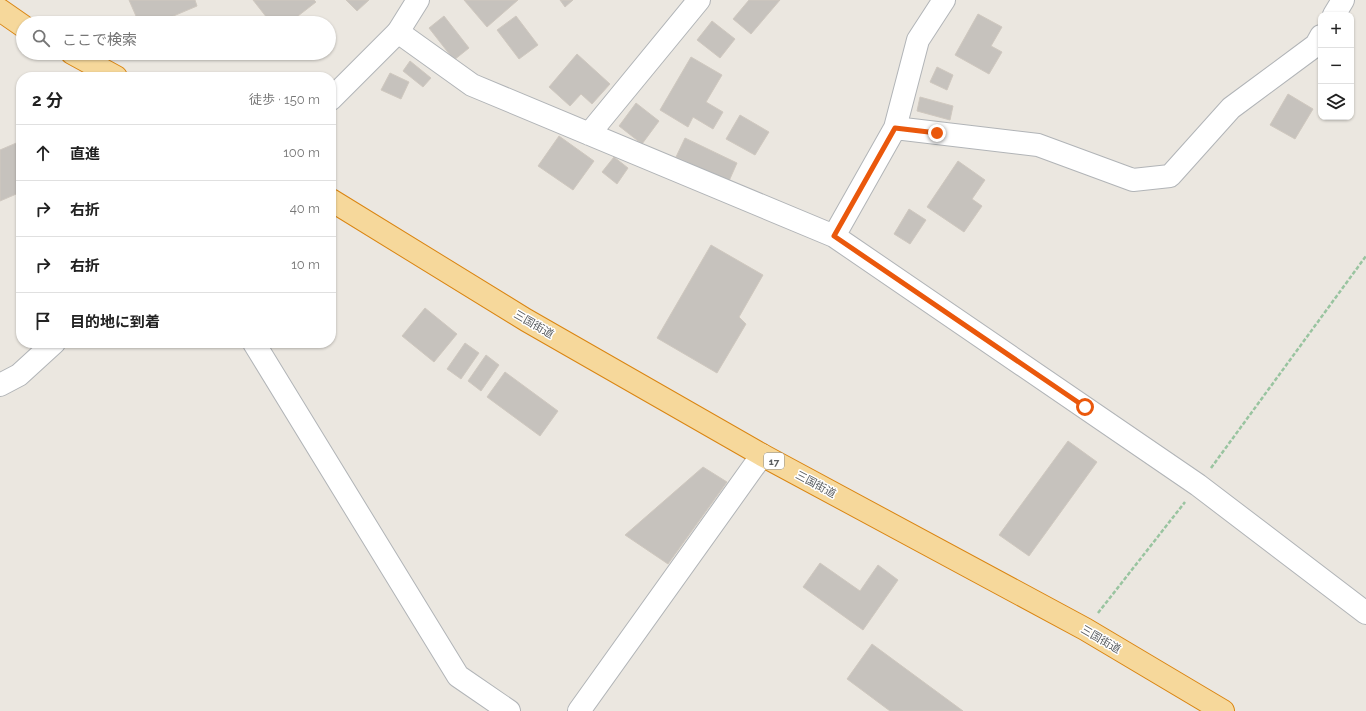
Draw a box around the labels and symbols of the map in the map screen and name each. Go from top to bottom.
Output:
route end [928,124,946,142]
street label: 三国街道 [511,308,556,341]
route start [1076,398,1094,416]
road number: 17 [764,453,784,469]
street label: 三国街道 [793,468,838,501]
street label: 三国街道 [1078,623,1123,656]

